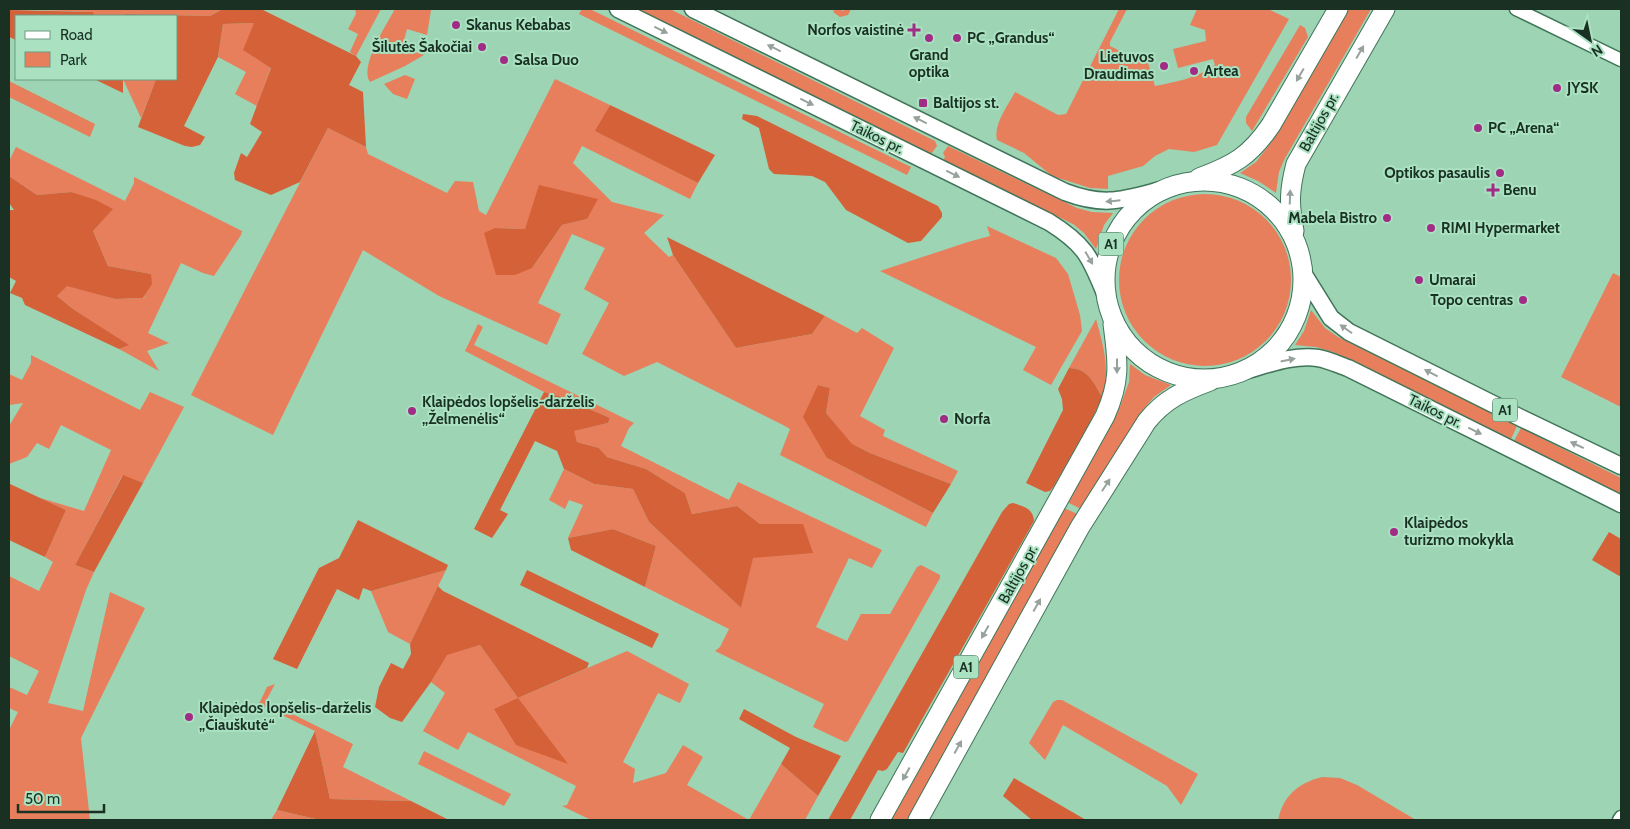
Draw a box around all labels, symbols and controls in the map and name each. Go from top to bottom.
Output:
legend [15,15,178,80]
north arrow [1565,15,1615,65]
place label: Skanus Kebabas [466,16,571,34]
marker: Skanus Kebabas [450,19,462,31]
place label: Norfos vaistinė [807,21,904,39]
marker: Norfos vaistinė [908,24,920,36]
text: Road [60,26,93,44]
one-way arrow [654,26,669,34]
place label: PC „Grandus“ [967,29,1055,47]
marker: Grand optika [923,32,935,44]
marker: PC „Grandus“ [951,32,963,44]
place label: Šilutės Šakočiai [372,37,472,56]
marker: Šilutės Šakočiai [476,41,488,53]
text: N [1588,41,1606,61]
one-way arrow [767,44,781,52]
one-way arrow [1355,45,1364,58]
place label: Grand optika [909,46,950,81]
place label: Lietuvos Draudimas [1084,48,1154,83]
text: Park [60,51,87,69]
place label: Salsa Duo [514,51,579,69]
marker: Salsa Duo [498,54,510,66]
marker: Lietuvos Draudimas [1158,60,1170,72]
place label: Artea [1204,62,1239,80]
marker: Artea [1188,65,1200,77]
one-way arrow [1296,68,1305,81]
place label: JYSK [1566,79,1599,97]
marker: JYSK [1551,82,1563,94]
street label: Baltijos pr. [1295,89,1343,155]
place label: Baltijos st. [933,94,999,112]
marker: Baltijos st. [917,97,929,109]
one-way arrow [800,98,814,106]
street label: Taikos pr. [847,116,907,158]
one-way arrow [913,116,927,124]
place label: PC „Arena“ [1488,119,1559,137]
marker: PC „Arena“ [1472,122,1484,134]
place label: Optikos pasaulis [1384,164,1490,182]
marker: Optikos pasaulis [1494,167,1506,179]
one-way arrow [946,170,960,178]
place label: Benu [1503,181,1537,199]
marker: Benu [1487,184,1499,196]
one-way arrow [1286,188,1294,204]
one-way arrow [1105,197,1121,205]
place label: Mabela Bistro [1288,209,1377,227]
marker: Mabela Bistro [1381,212,1393,224]
place label: RIMI Hypermarket [1441,219,1560,237]
marker: RIMI Hypermarket [1425,222,1437,234]
road number: A1 [1098,232,1124,255]
one-way arrow [1085,252,1094,265]
place label: Umarai [1429,271,1476,289]
marker: Umarai [1413,274,1425,286]
place label: Topo centras [1430,291,1513,309]
marker: Topo centras [1517,294,1529,306]
one-way arrow [1339,324,1353,334]
one-way arrow [1280,356,1295,364]
one-way arrow [1113,358,1121,374]
one-way arrow [1424,369,1439,377]
street label: Taikos pr. [1405,390,1465,432]
place label: Klaipėdos lopšelis-darželis „Želmenėlis“ [422,393,594,428]
road number: A1 [1492,398,1518,422]
marker: Klaipėdos lopšelis-darželis „Želmenėlis“ [406,405,418,417]
place label: Norfa [954,410,991,428]
marker: Norfa [938,413,950,425]
one-way arrow [1468,427,1483,435]
one-way arrow [1570,440,1584,448]
one-way arrow [1101,479,1111,492]
place label: Klaipėdos turizmo mokykla [1404,514,1514,549]
marker: Klaipėdos turizmo mokykla [1388,526,1400,538]
street label: Baltijos pr. [994,541,1042,607]
one-way arrow [1033,597,1041,612]
one-way arrow [981,625,990,638]
road number: A1 [954,656,978,679]
place label: Klaipėdos lopšelis-darželis „Čiauškutė“ [199,699,371,734]
marker: Klaipėdos lopšelis-darželis „Čiauškutė“ [183,711,195,723]
one-way arrow [954,740,963,754]
one-way arrow [902,766,910,781]
scale bar [18,782,104,814]
text: 50 m [25,790,60,808]

